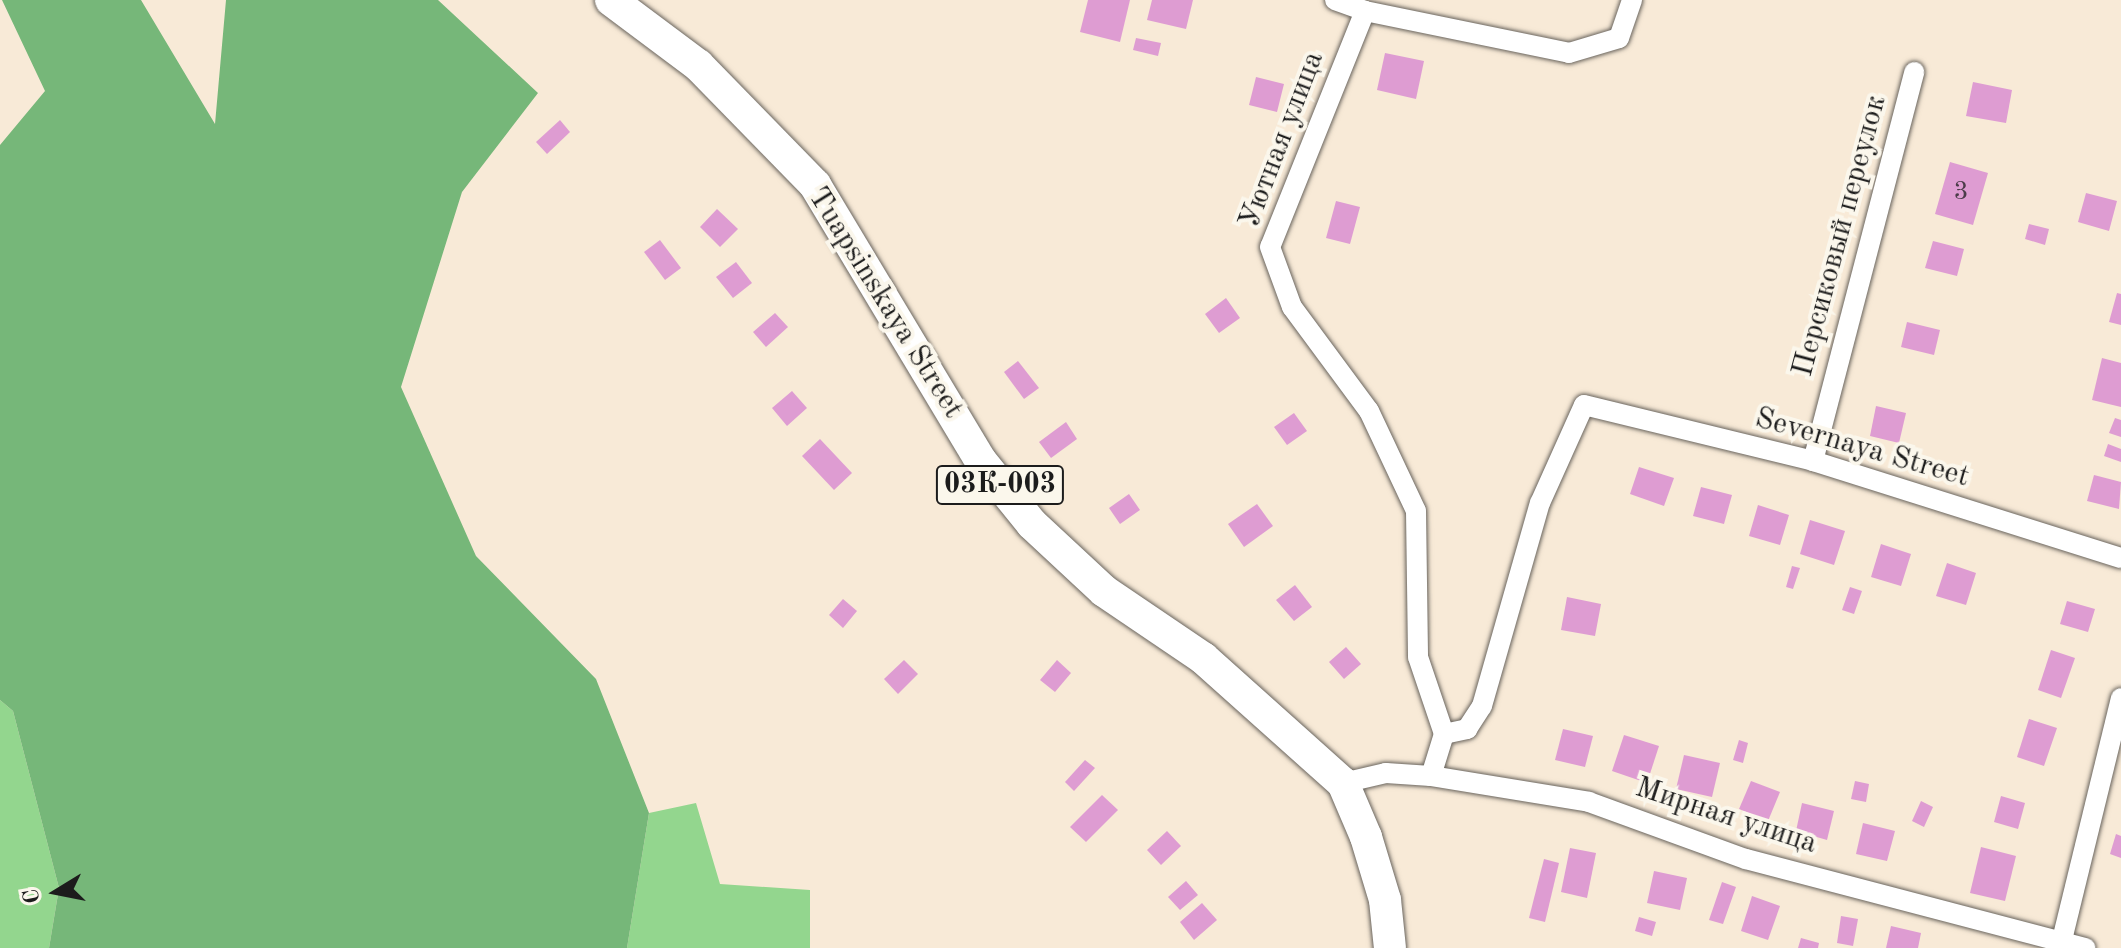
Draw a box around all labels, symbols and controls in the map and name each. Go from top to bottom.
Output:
street label: Уютная улица [1232,46,1332,234]
street label: Персиковый переулок [1785,91,1895,381]
house number: 3 [1953,177,1969,209]
street label: Tuapsinskaya Street [799,181,971,425]
street label: Severnaya Street [1751,400,1973,496]
road number: 03К-003 [934,461,1066,509]
street label: Мирная улица [1631,770,1821,862]
north arrow [16,852,96,932]
text: С [20,887,44,905]

